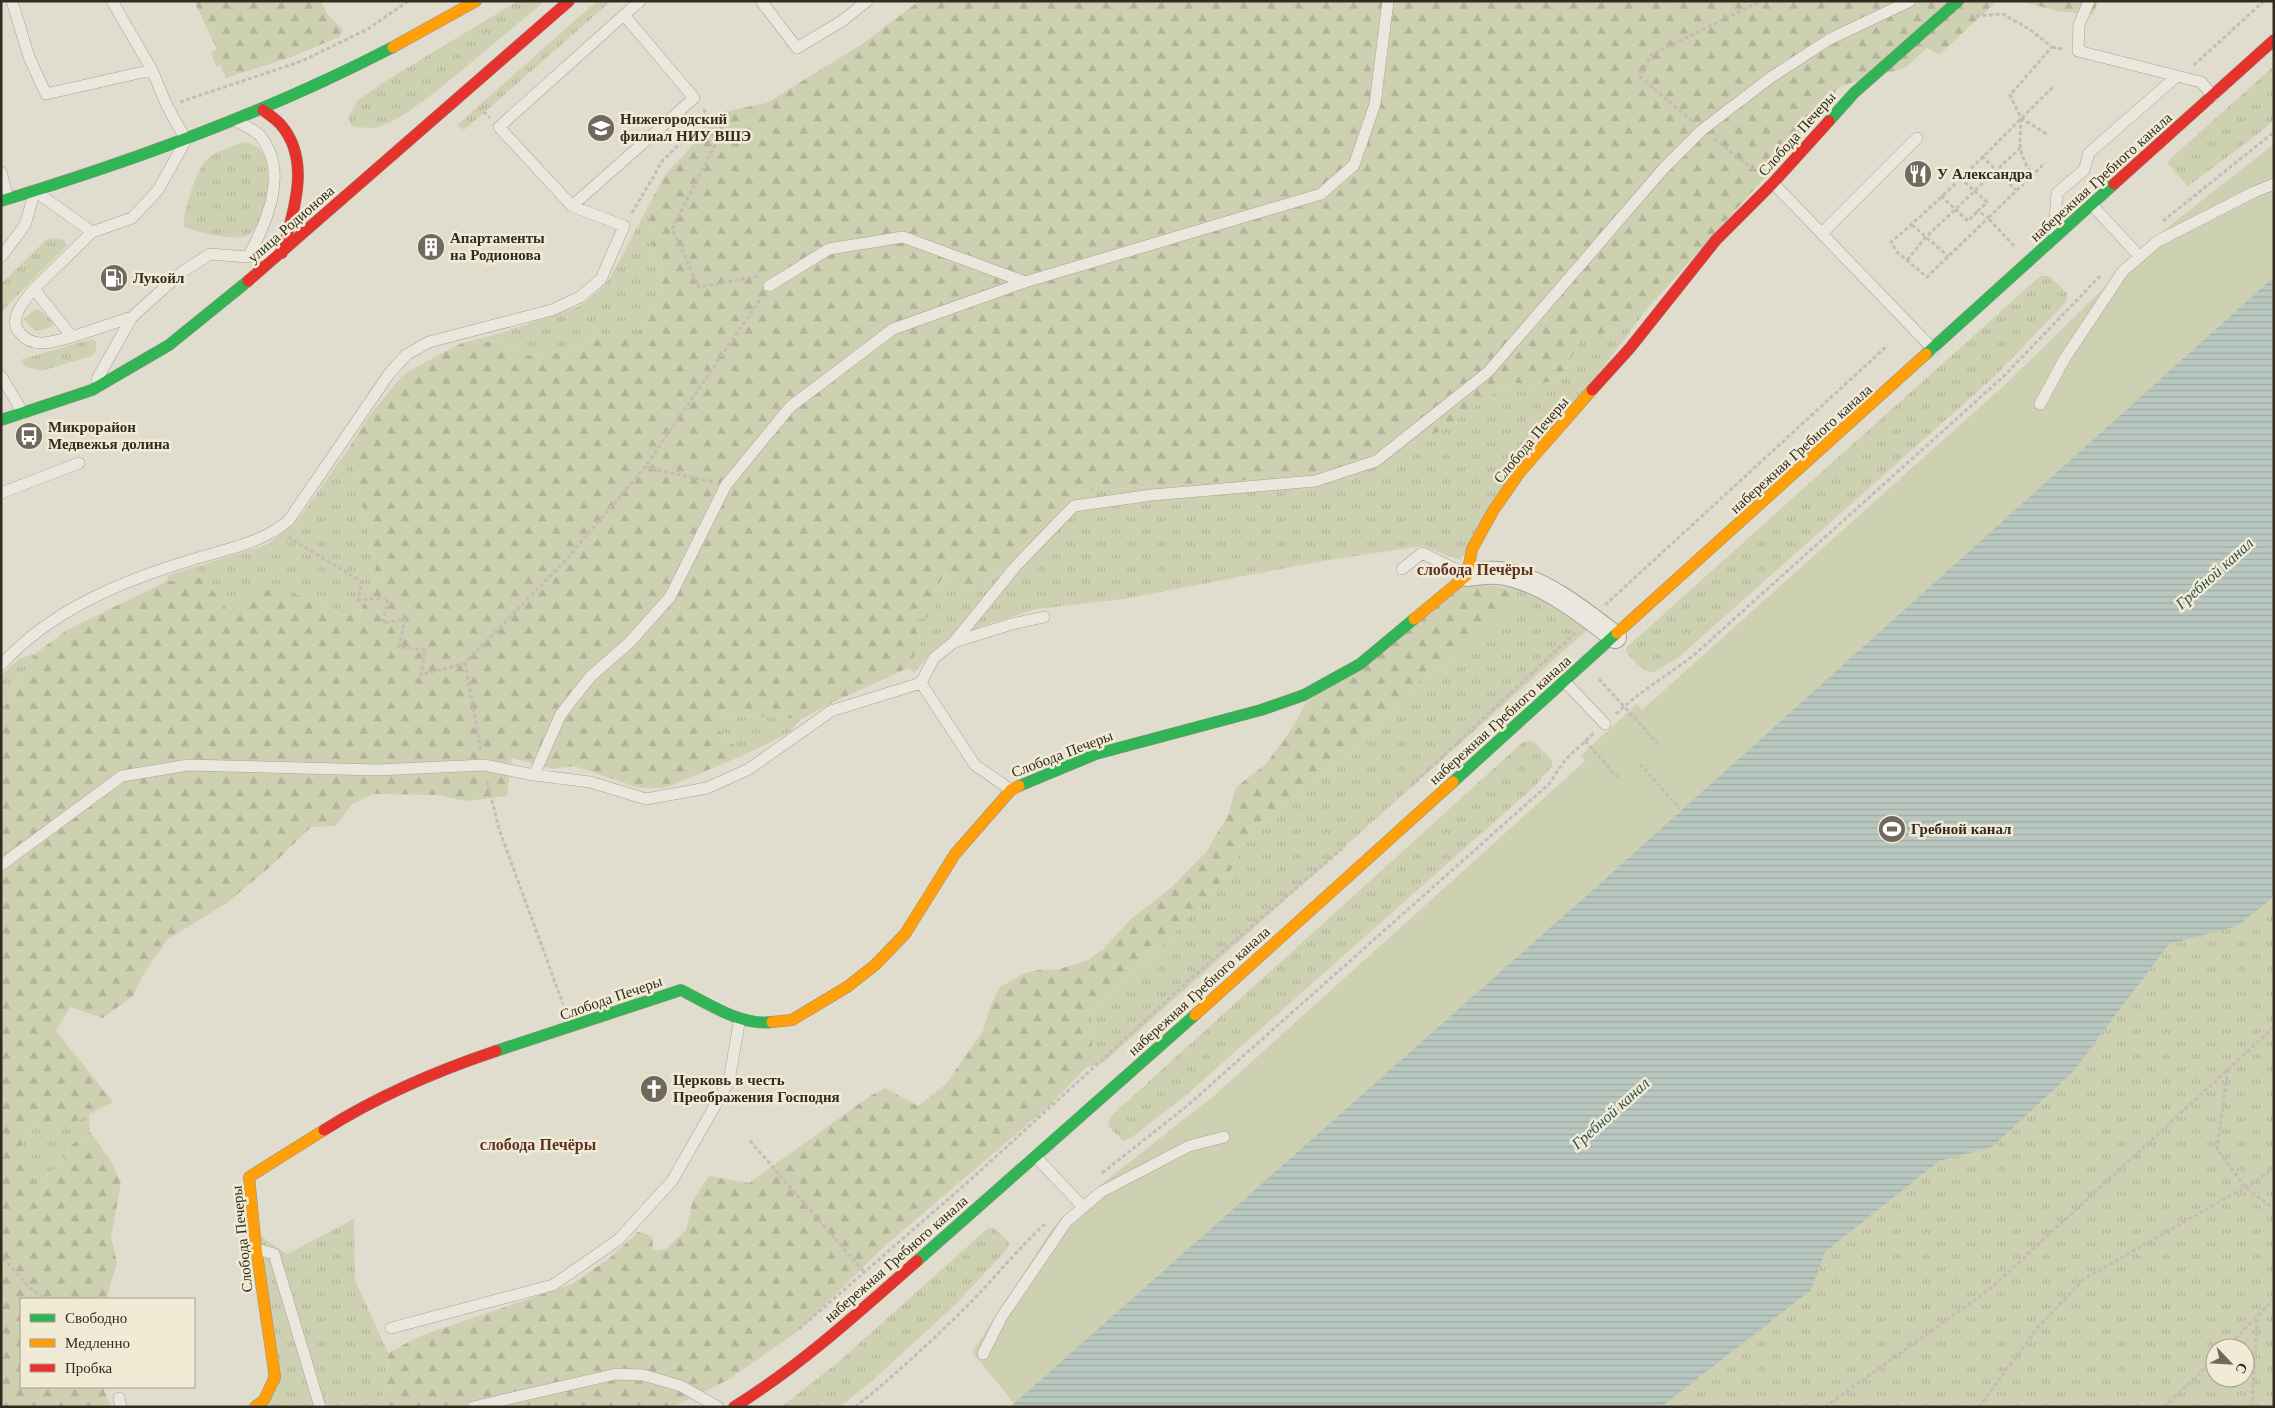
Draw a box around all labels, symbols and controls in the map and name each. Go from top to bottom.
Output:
street label: Слобода Печеры [1754,87,1840,180]
street label: набережная Гребного канала [2026,108,2176,245]
place label: Нижегородский филиал НИУ ВШЭ [620,109,751,145]
school or university icon: Нижегородский филиал НИУ ВШЭ [586,113,616,143]
restaurant icon: У Александра [1903,159,1933,189]
place label: У Александра [1937,164,2033,183]
street label: улица Родионова [243,181,338,266]
place label: Апартаменты на Родионова [450,228,545,264]
building icon: Апартаменты на Родионова [416,232,446,262]
fuel station icon: Лукойл [99,263,129,293]
place label: Лукойл [133,268,185,287]
street label: набережная Гребного канала [1726,380,1876,517]
street label: Слобода Печеры [1489,393,1572,487]
place label: Микрорайон Медвежья долина [48,417,170,453]
bus stop icon: Микрорайон Медвежья долина [14,421,44,451]
water label: Гребной канал [2170,533,2257,614]
district label: слобода Печёры [1417,559,1534,579]
street label: набережная Гребного канала [1425,651,1575,788]
street label: Слобода Печеры [1008,725,1115,782]
sports icon: Гребной канал [1877,814,1907,844]
place label: Гребной канал [1911,819,2012,838]
street label: набережная Гребного канала [1124,922,1274,1059]
street label: Слобода Печеры [557,971,665,1024]
place label: Церковь в честь Преображения Господня [673,1070,840,1106]
water label: Гребной канал [1566,1073,1653,1154]
church icon: Церковь в честь Преображения Господня [639,1074,669,1104]
district label: слобода Печёры [480,1134,597,1154]
street label: Слобода Печеры [226,1185,257,1293]
street label: набережная Гребного канала [820,1191,972,1326]
legend [20,1298,195,1388]
text: Свободно [65,1308,127,1327]
text: Медленно [65,1333,130,1352]
north arrow [2205,1338,2255,1388]
text: Пробка [65,1358,113,1377]
text: С [2231,1360,2252,1377]

